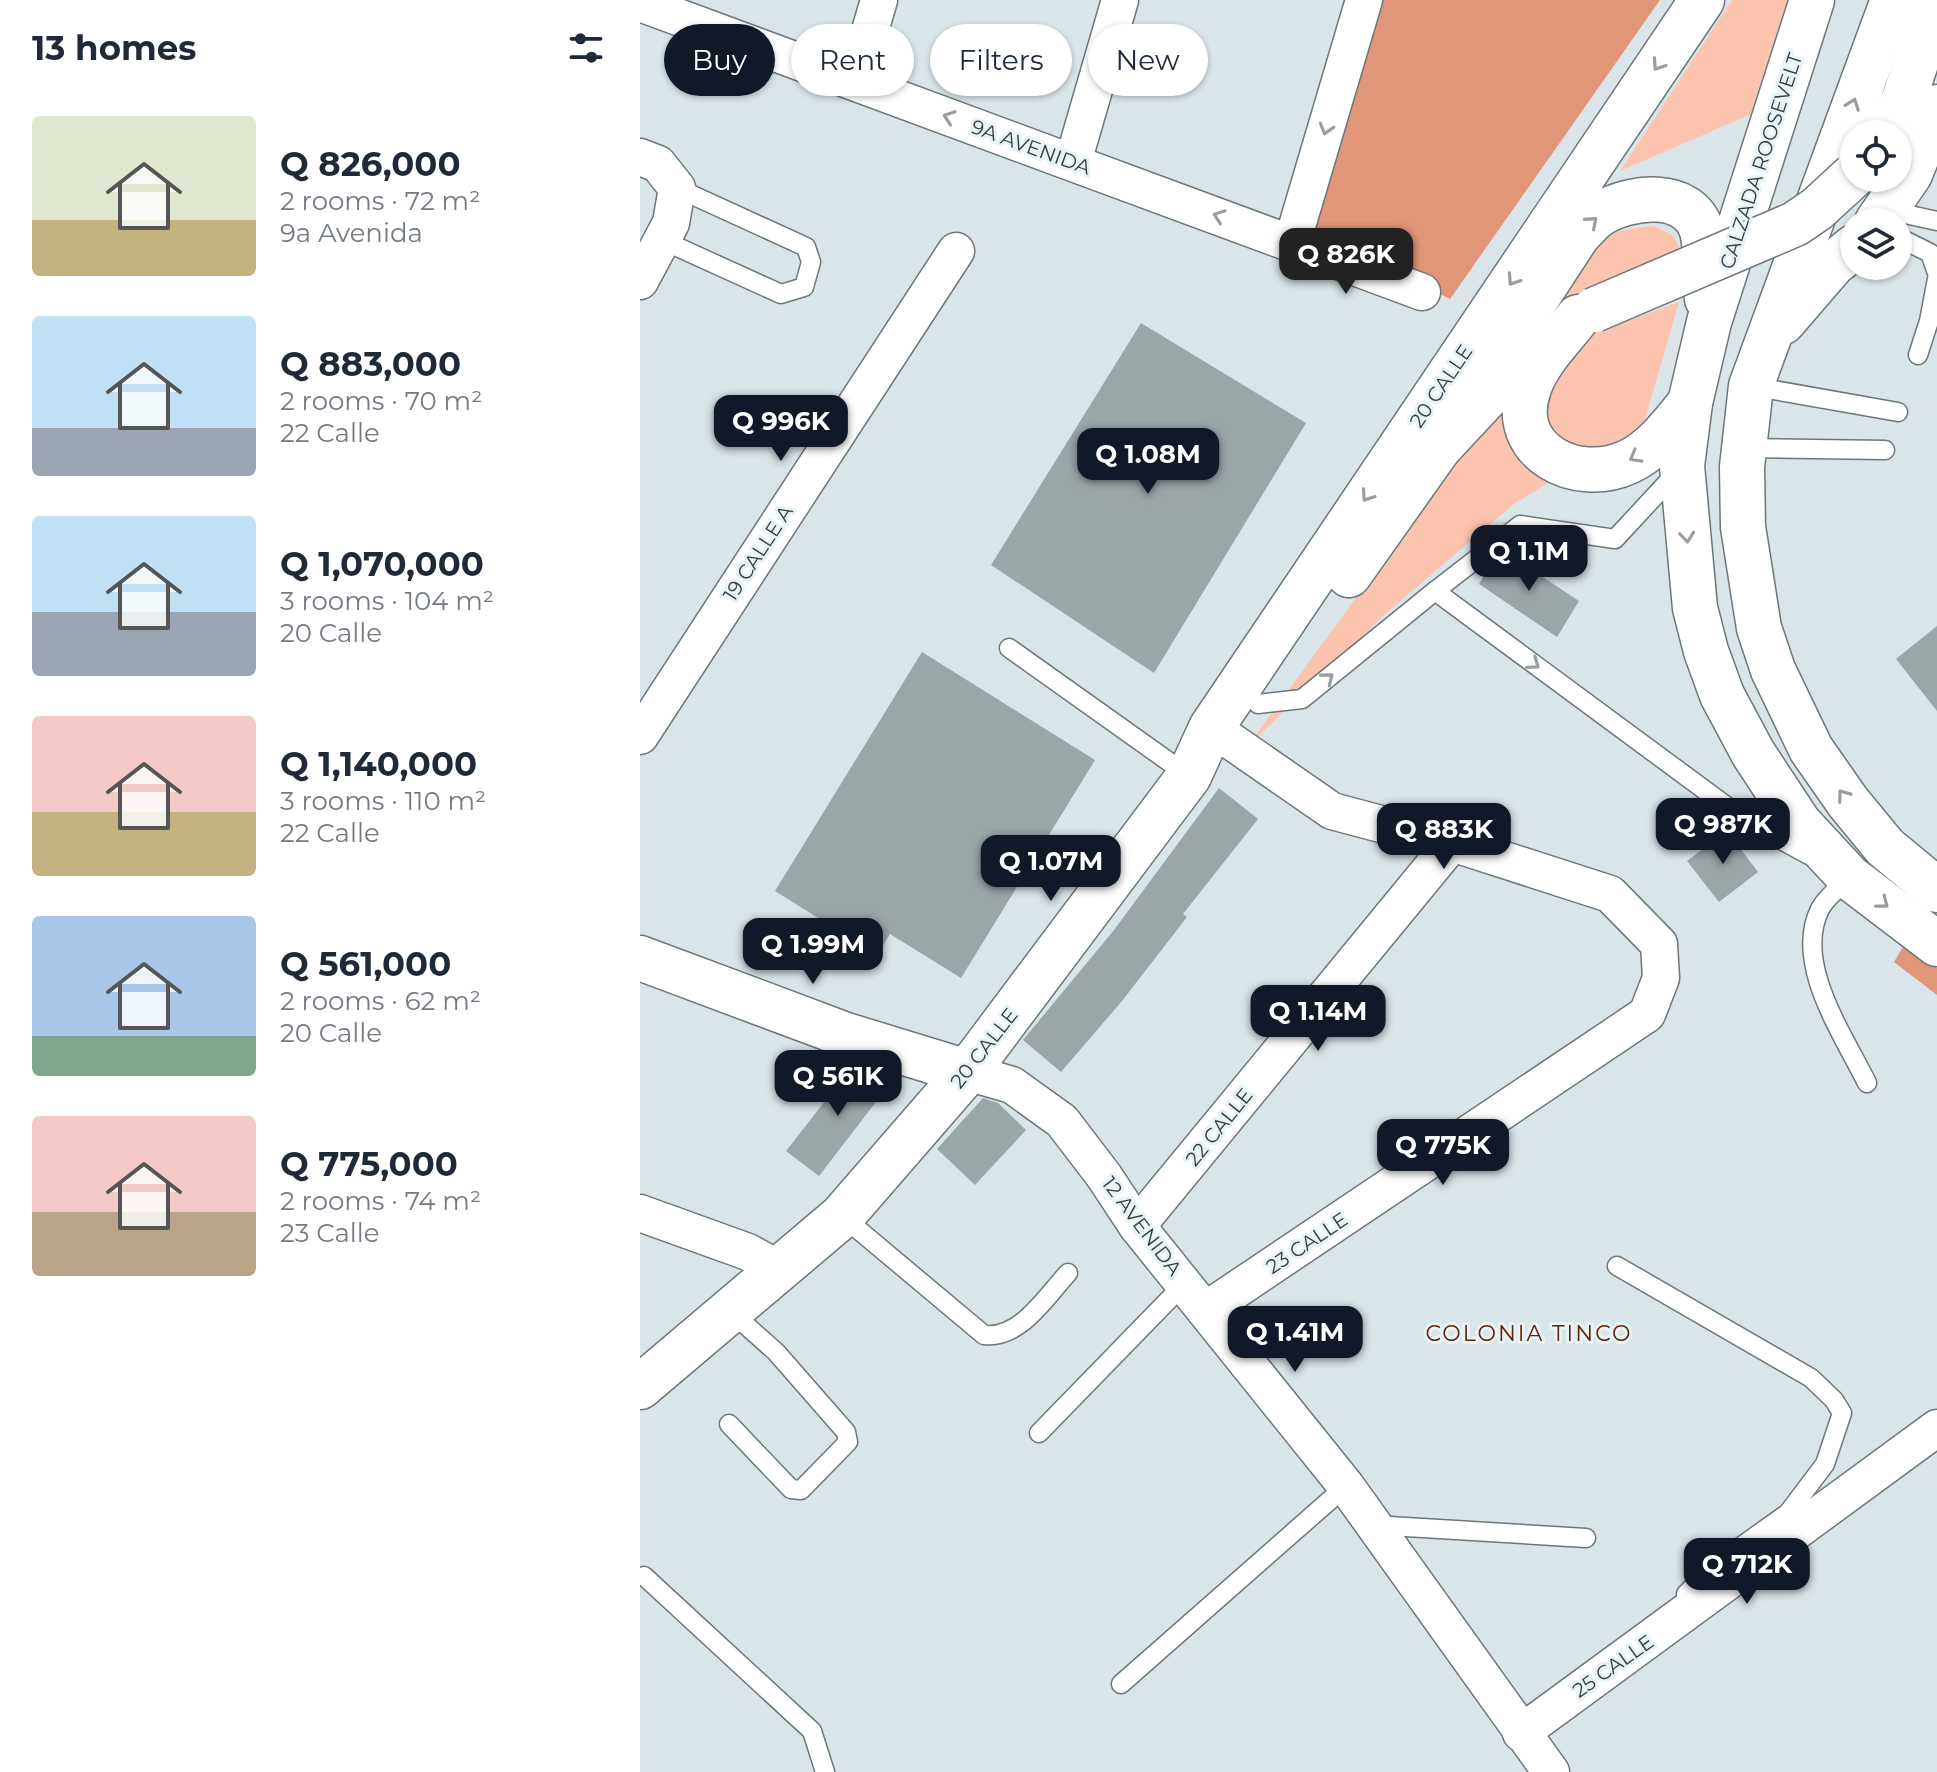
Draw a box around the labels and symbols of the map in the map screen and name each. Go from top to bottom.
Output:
street label: CALZADA ROOSEVELT [1715,50,1807,272]
one-way arrow [1653,56,1668,70]
one-way arrow [1843,98,1859,112]
one-way arrow [943,110,957,126]
street label: 9A AVENIDA [968,114,1095,180]
one-way arrow [1319,121,1335,135]
one-way arrow [1213,209,1227,226]
one-way arrow [1583,217,1598,232]
pin: Q 826K [1281,228,1411,296]
one-way arrow [1507,271,1522,286]
street label: 20 CALLE [1405,340,1477,432]
pin: Q 996K [716,395,846,463]
pin: Q 1.08M [1074,428,1222,496]
one-way arrow [1629,447,1644,463]
one-way arrow [1362,487,1377,501]
street label: 19 CALLE A [718,500,798,605]
pin: Q 1.1M [1464,525,1594,593]
one-way arrow [1679,531,1696,544]
one-way arrow [1525,654,1540,669]
one-way arrow [1319,673,1334,687]
one-way arrow [1839,790,1853,804]
pin: Q 987K [1658,798,1788,866]
pin: Q 883K [1379,803,1509,871]
pin: Q 1.07M [977,835,1125,903]
one-way arrow [1874,894,1889,908]
pin: Q 1.99M [739,918,887,986]
pin: Q 1.14M [1244,985,1392,1053]
street label: 20 CALLE [945,1003,1023,1093]
pin: Q 561K [773,1050,903,1118]
street label: 22 CALLE [1180,1083,1258,1171]
pin: Q 775K [1378,1119,1508,1187]
street label: 12 AVENIDA [1097,1172,1187,1281]
street label: 23 CALLE [1262,1207,1352,1279]
pin: Q 1.41M [1221,1306,1369,1374]
district label: COLONIA TINCO [1426,1320,1632,1347]
pin: Q 712K [1682,1538,1812,1606]
street label: 25 CALLE [1568,1629,1658,1703]

